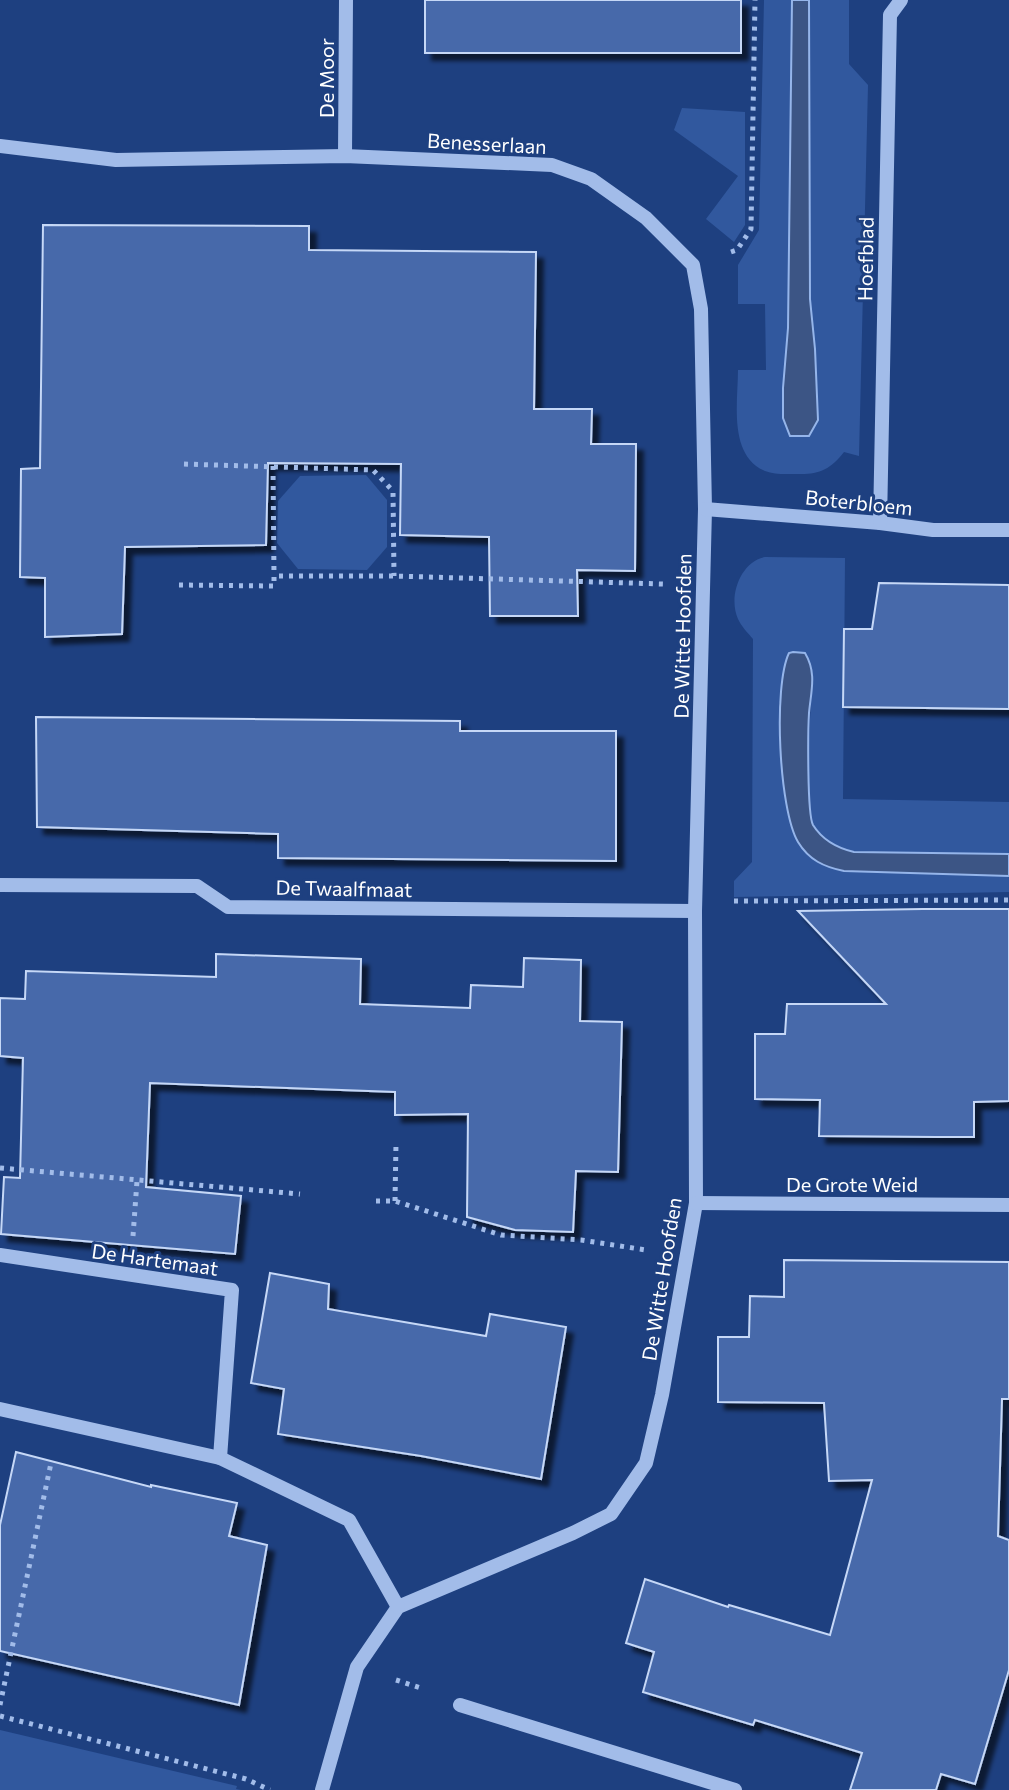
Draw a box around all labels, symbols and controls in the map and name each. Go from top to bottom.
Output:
street label: De Moor [314,38,338,118]
street label: Benesserlaan [427,128,547,158]
street label: Hoefblad [852,217,878,301]
street label: Boterbloem [804,484,914,520]
street label: De Witte Hoofden [669,553,695,719]
street label: De Twaalfmaat [275,875,413,901]
street label: De Grote Weid [786,1172,918,1196]
street label: De Witte Hoofden [636,1196,686,1362]
street label: De Hartemaat [90,1238,220,1280]

